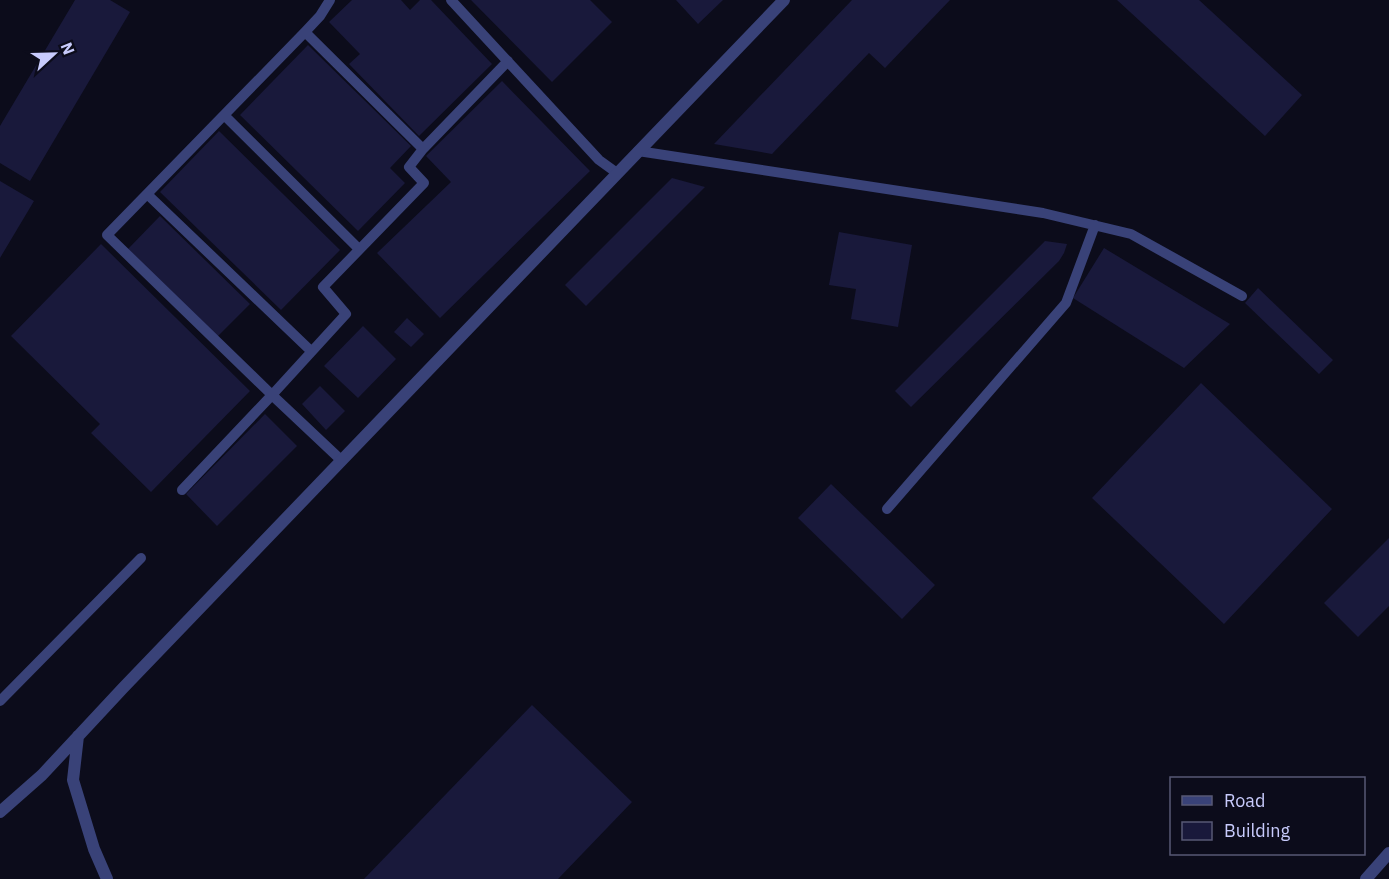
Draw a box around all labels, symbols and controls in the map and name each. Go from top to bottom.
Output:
north arrow [24,24,84,84]
text: N [56,39,79,58]
legend [1170,777,1365,855]
text: Road [1224,789,1265,812]
text: Building [1224,819,1291,842]

